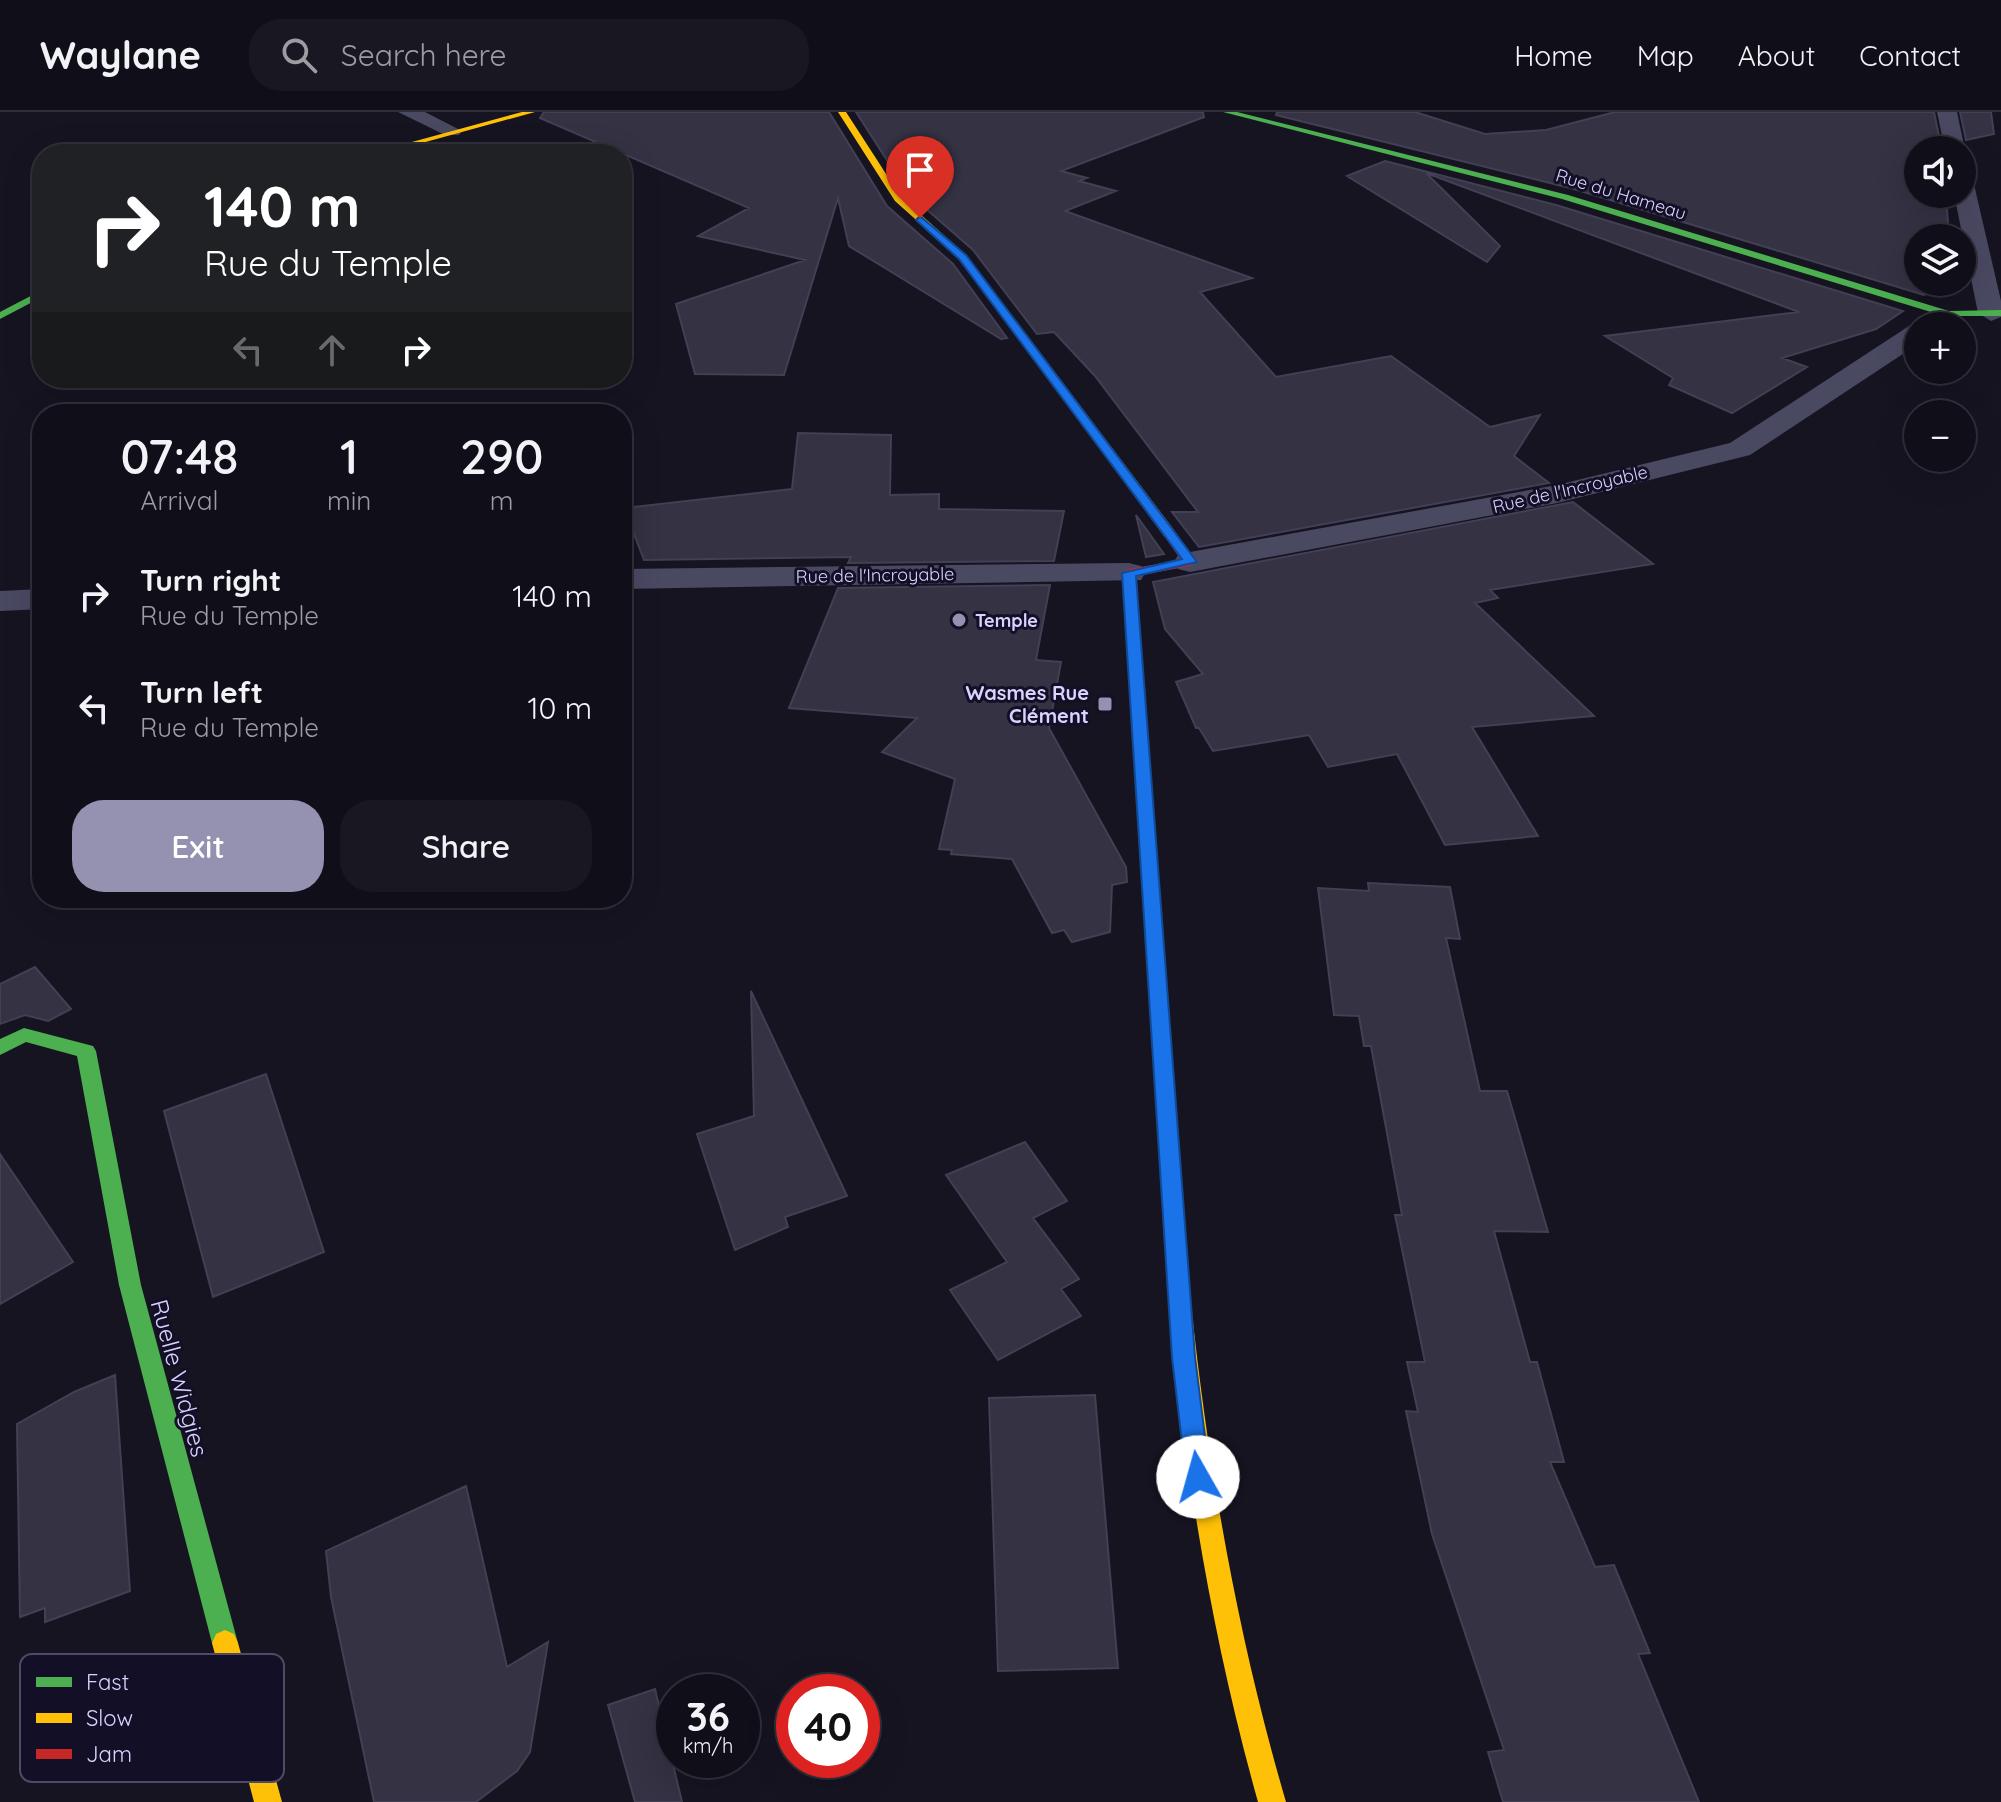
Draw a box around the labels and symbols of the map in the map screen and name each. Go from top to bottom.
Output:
pin [886,136,954,218]
street label: Rue du Hameau [1553,163,1689,225]
street label: Rue de l'Incroyable [1490,460,1650,518]
street label: Rue de l'Incroyable [795,562,955,588]
place label: Temple [975,609,1038,632]
marker: Temple [950,611,968,629]
place label: Wasmes Rue Clément [966,680,1089,728]
marker: Wasmes Rue Clément [1096,695,1114,713]
street label: Ruelle Widgies [145,1296,215,1460]
position arrow [1156,1435,1240,1519]
legend [20,1654,284,1782]
text: Fast [86,1668,129,1696]
speed limit sign: 40 [776,1674,880,1778]
text: Slow [86,1704,133,1732]
text: Jam [86,1740,132,1768]

